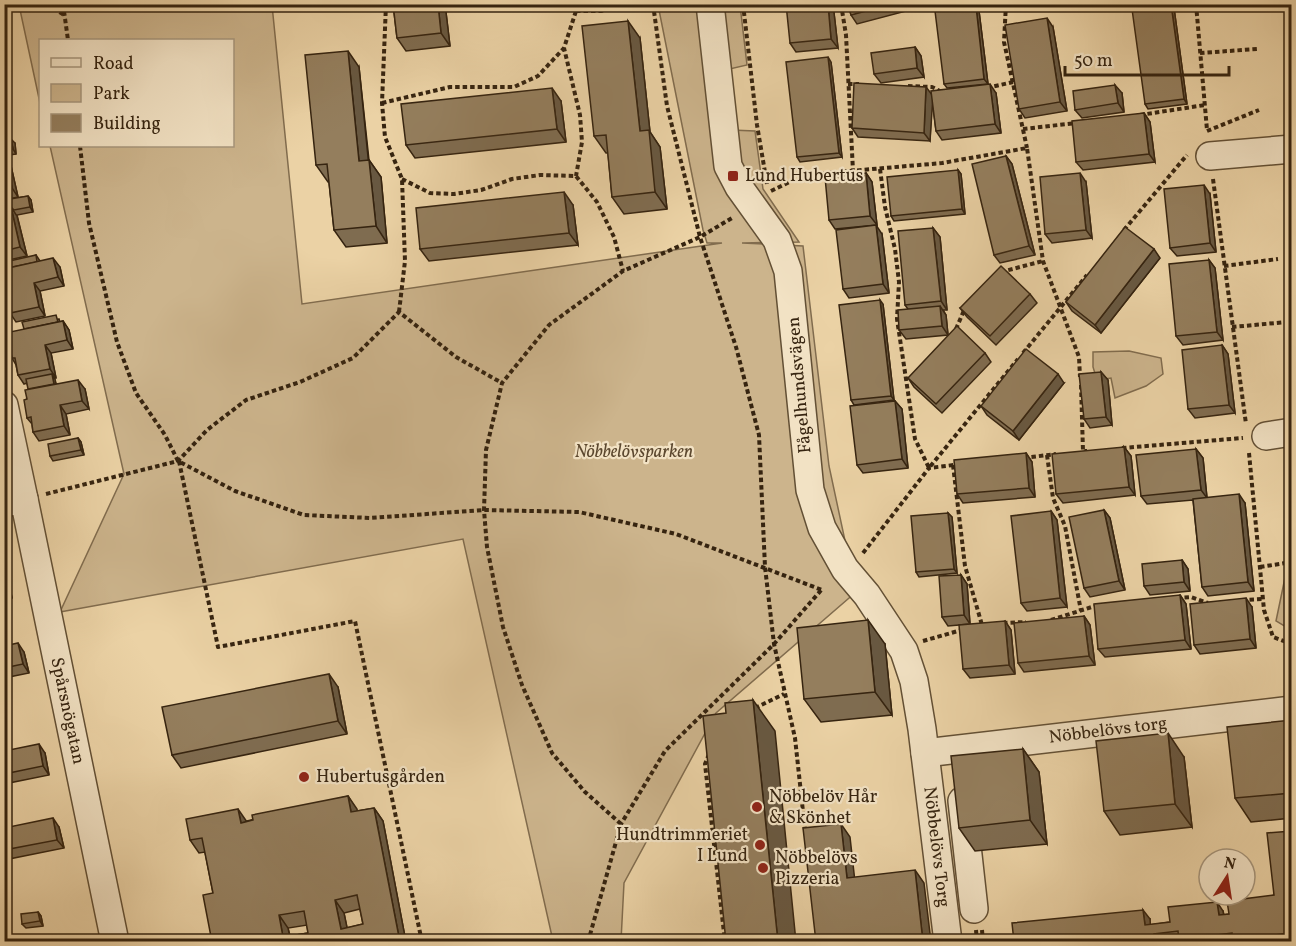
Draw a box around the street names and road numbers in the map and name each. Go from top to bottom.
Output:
street label: Fågelhundsvägen [782,315,818,455]
street label: Spårsnögatan [43,655,91,767]
street label: Nöbbelövs torg [1047,711,1169,751]
street label: Nöbbelövs Torg [916,785,956,909]

